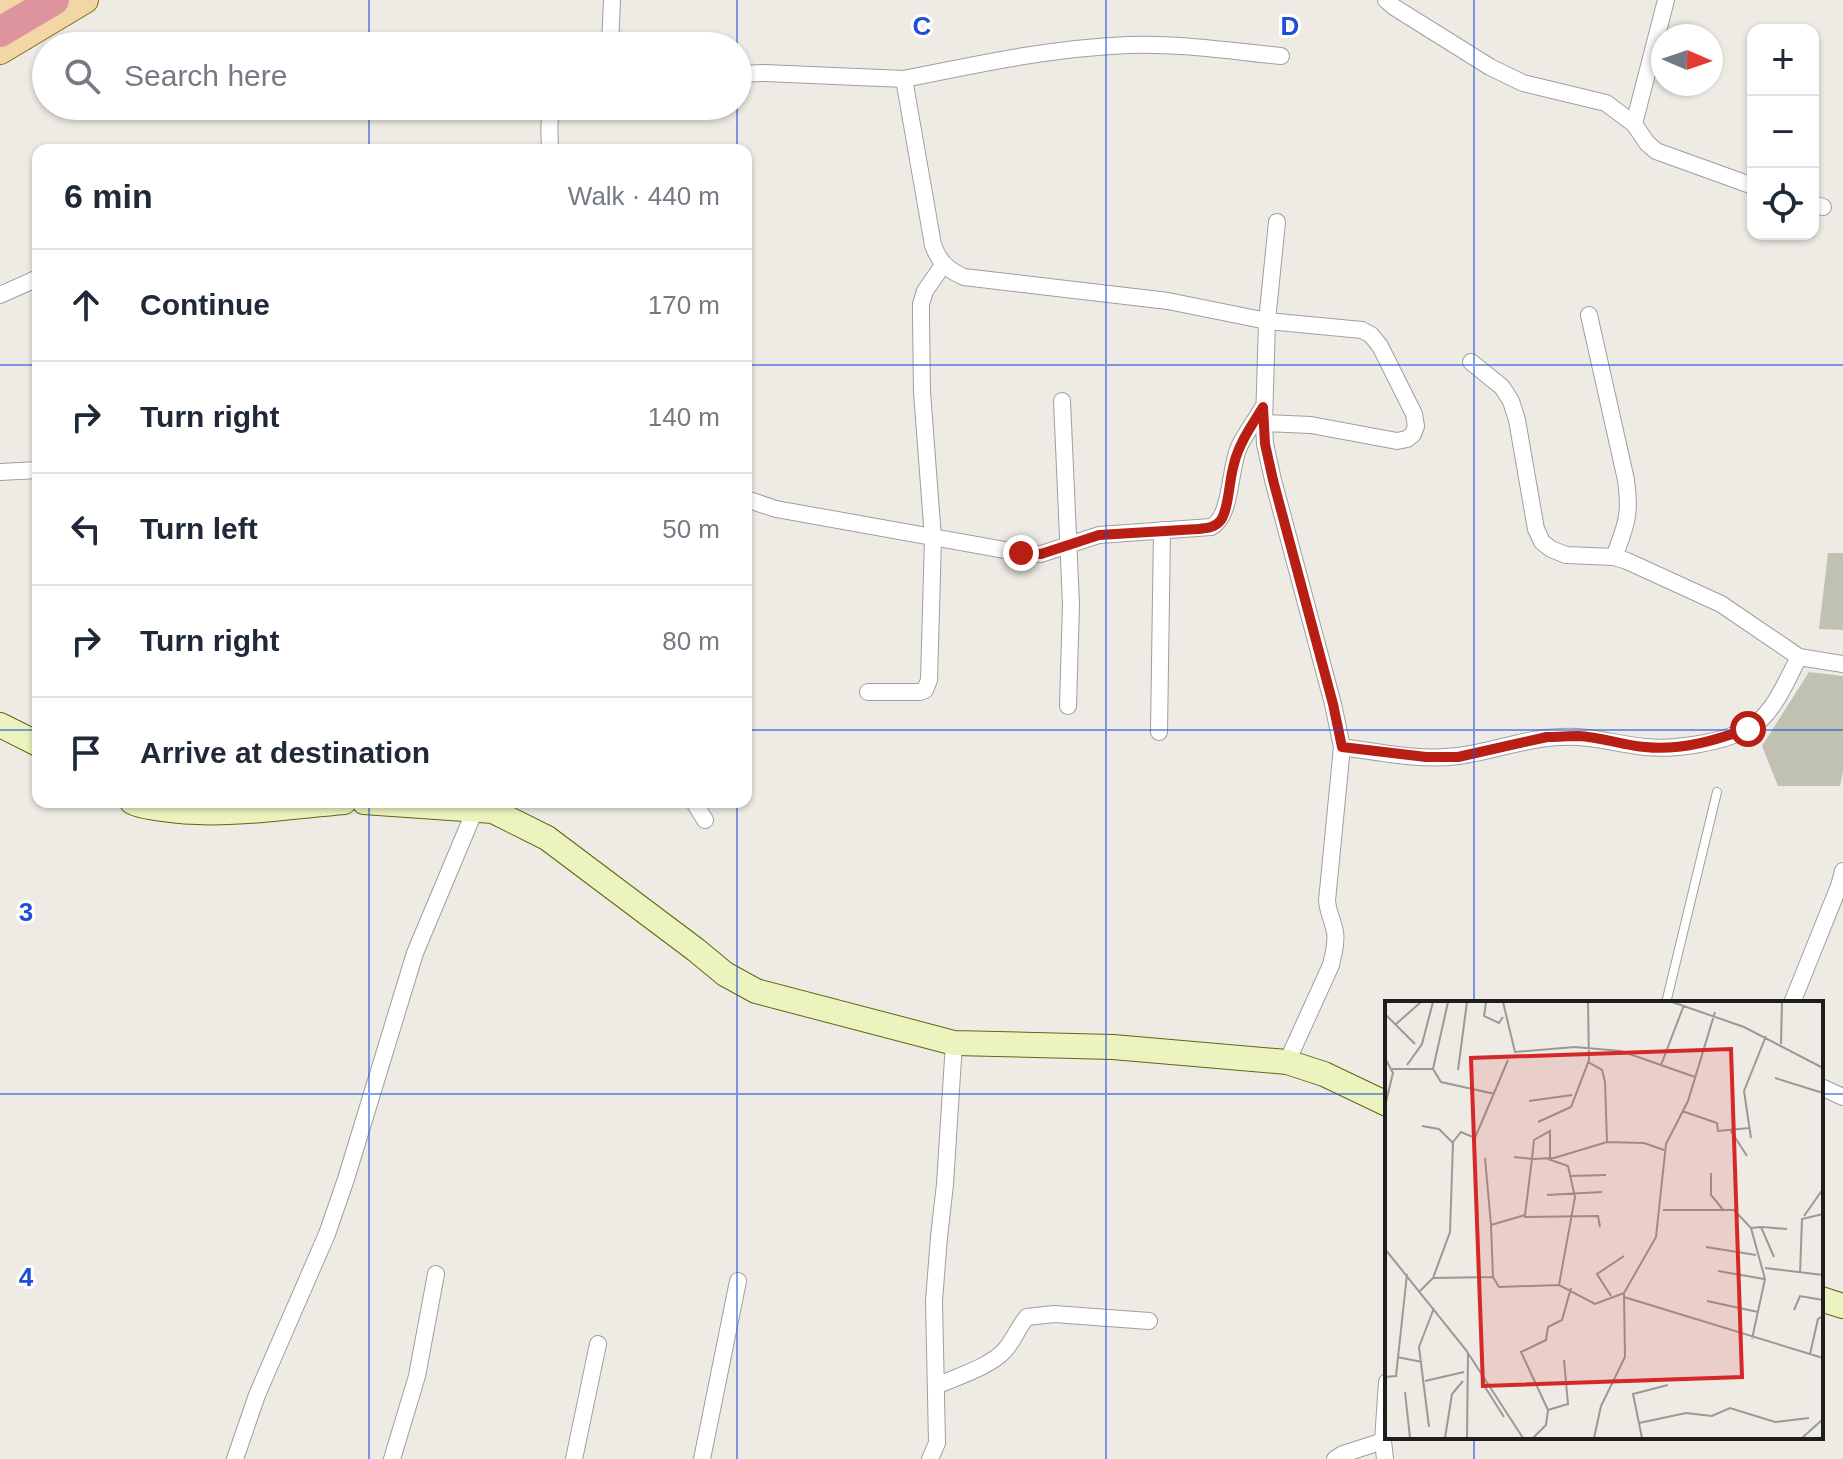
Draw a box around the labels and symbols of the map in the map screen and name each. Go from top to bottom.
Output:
text: C [913,11,932,41]
text: D [1281,11,1299,41]
north arrow [1651,24,1723,96]
route end [1003,535,1039,571]
route start [1730,711,1766,747]
text: 3 [19,897,33,927]
inset map [1385,1001,1823,1439]
text: 4 [19,1262,34,1292]

